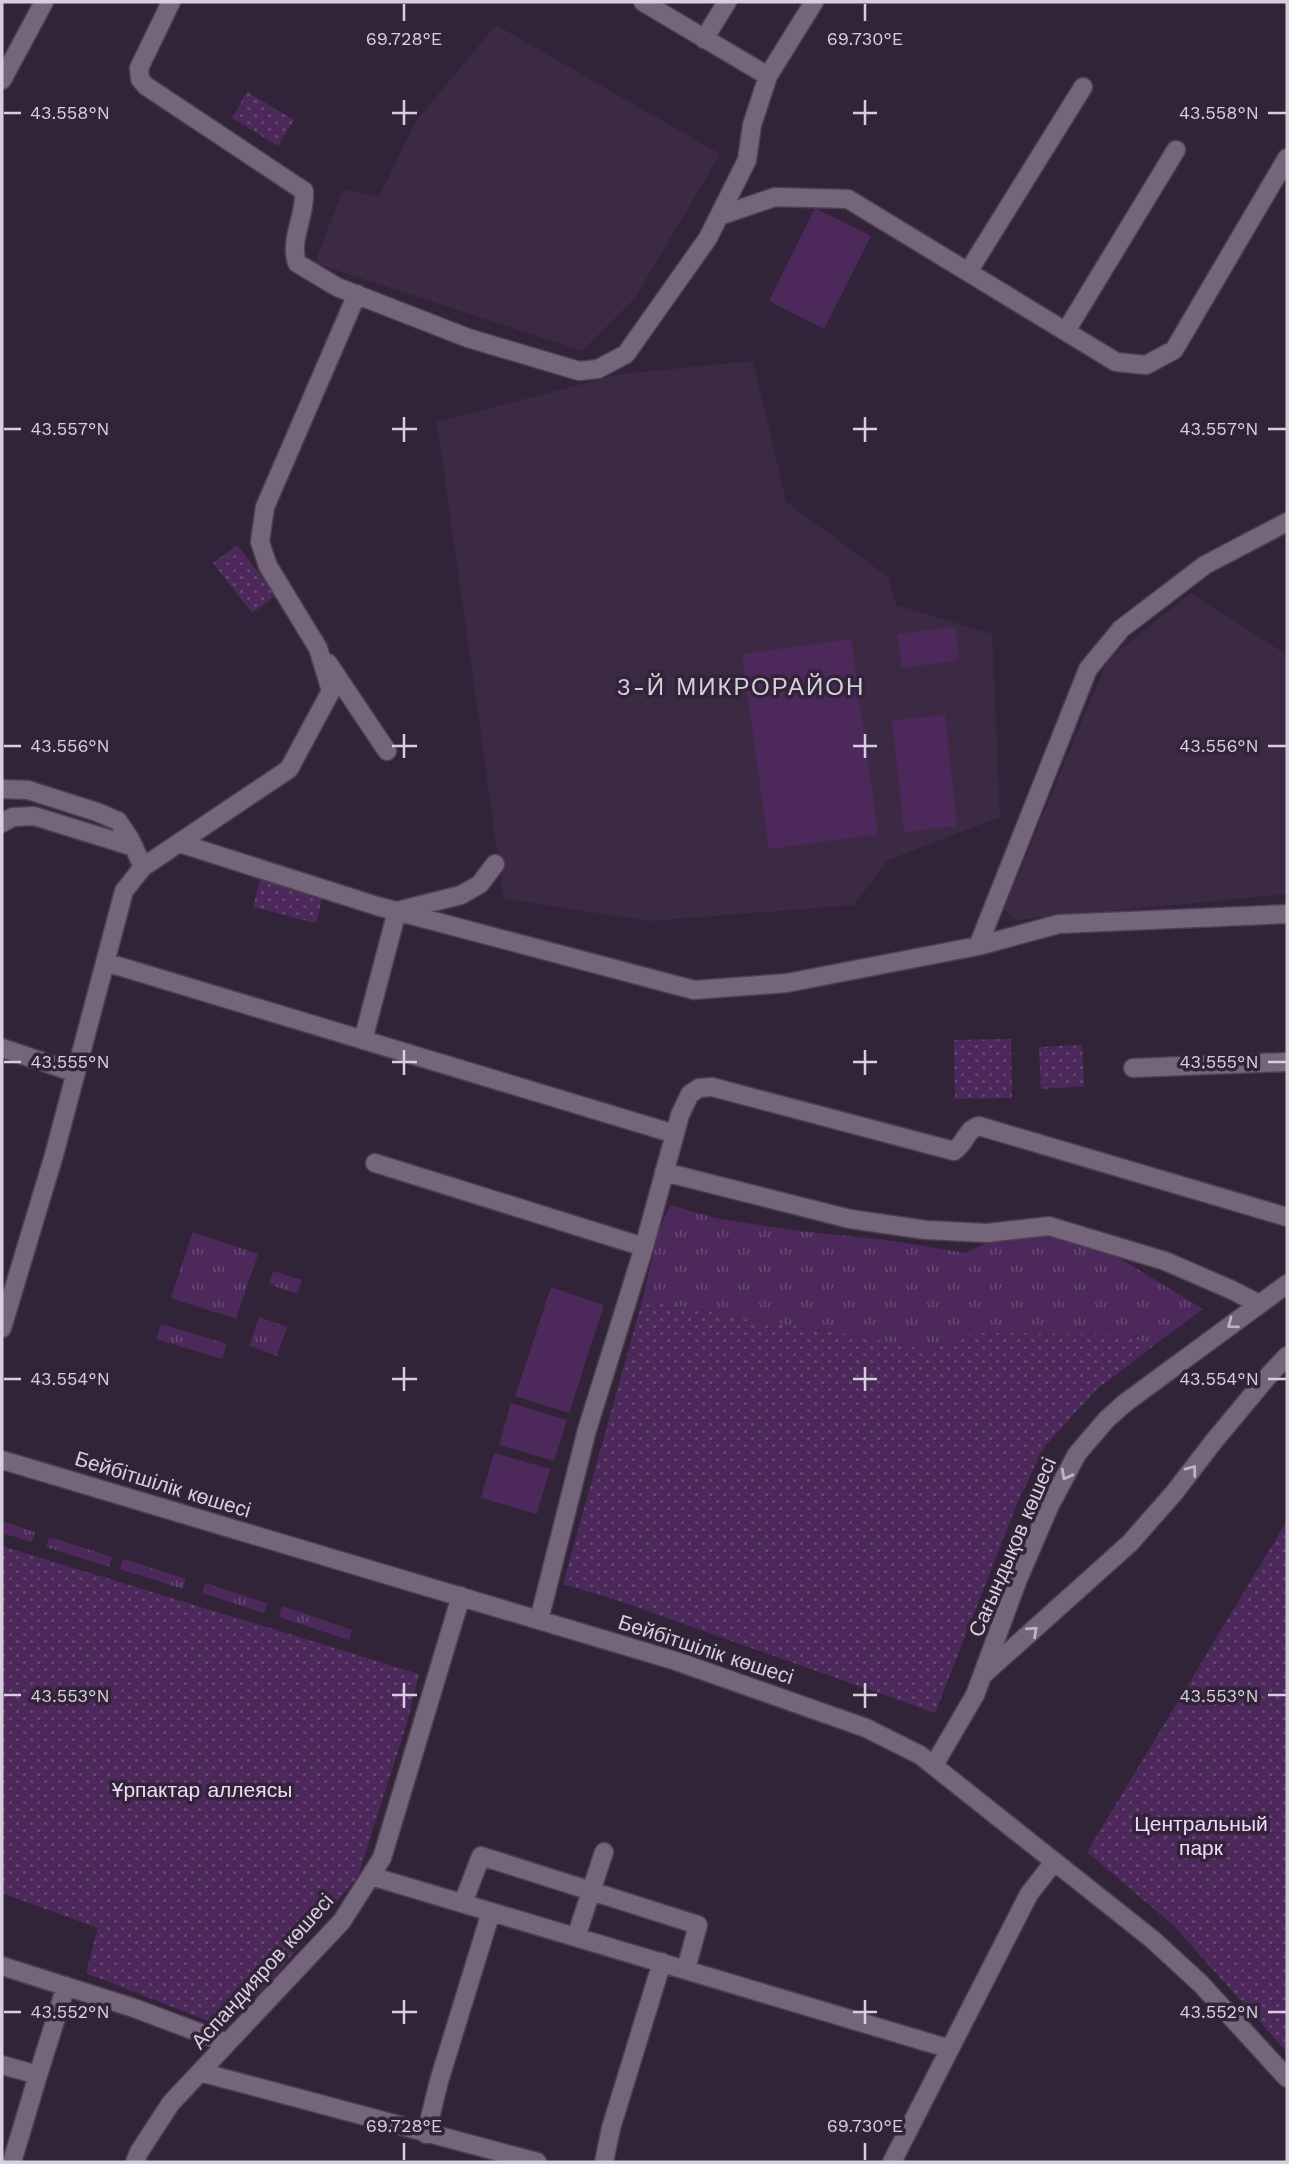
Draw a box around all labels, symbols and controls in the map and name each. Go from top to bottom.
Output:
text: 69.728°E [366,28,442,49]
text: 69.730°E [827,28,903,49]
text: 43.558°N [30,102,110,123]
text: 43.558°N [1179,102,1259,123]
text: 43.557°N [31,418,109,439]
text: 43.557°N [1180,418,1258,439]
district label: 3-Й МИКРОРАЙОН [617,673,865,701]
text: 43.556°N [30,735,110,756]
text: 43.556°N [1179,735,1259,756]
text: 43.555°N [30,1051,110,1072]
text: 43.555°N [1179,1051,1259,1072]
one-way arrow [1228,1316,1240,1328]
text: 43.554°N [30,1368,110,1389]
text: 43.554°N [1179,1368,1259,1389]
street label: Бейбітшілік көшесі [72,1445,254,1523]
street label: Сағындықов көшесі [963,1454,1061,1640]
one-way arrow [1184,1465,1197,1477]
one-way arrow [1060,1468,1074,1480]
street label: Бейбітшілік көшесі [615,1609,797,1689]
one-way arrow [1024,1627,1037,1639]
text: 43.553°N [30,1685,110,1706]
text: 43.553°N [1179,1685,1259,1706]
park label: Ұрпактар аллеясы [112,1777,292,1802]
park label: Центральный парк [1134,1811,1268,1860]
street label: Аспандияров көшесі [186,1888,338,2054]
text: 43.552°N [30,2001,110,2022]
text: 43.552°N [1179,2001,1259,2022]
text: 69.728°E [366,2115,442,2136]
text: 69.730°E [827,2115,903,2136]

